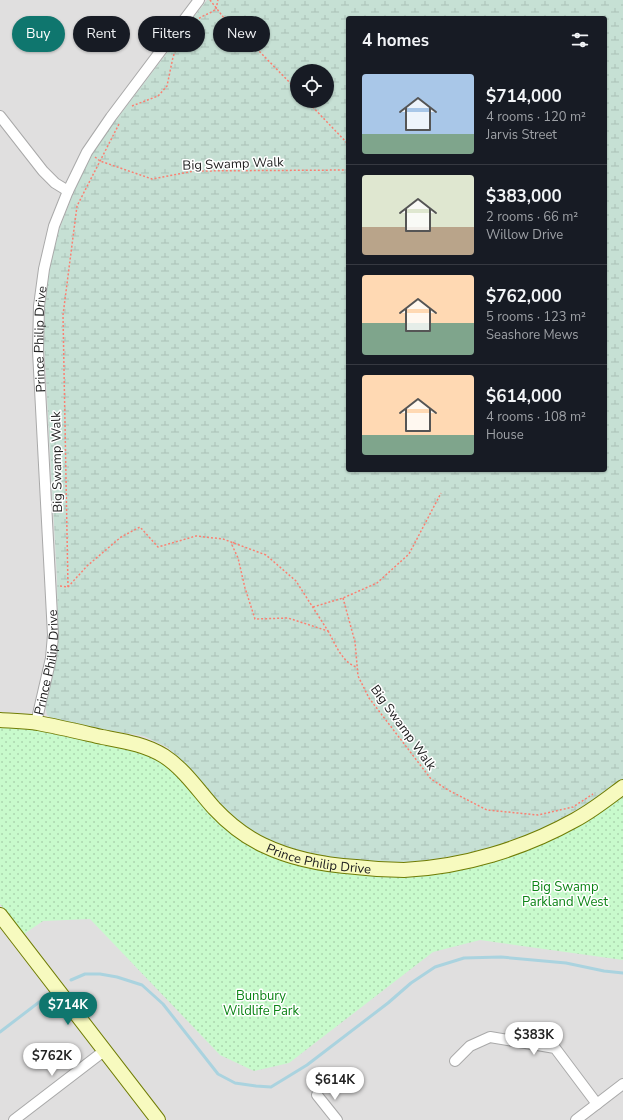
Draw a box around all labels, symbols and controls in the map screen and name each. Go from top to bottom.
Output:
chip: Buy [12,16,65,52]
chip: Rent [73,16,130,52]
chip: Filters [138,16,205,52]
chip: New [213,16,270,52]
text: 4 homes [362,29,429,52]
icon: filters [569,29,591,51]
map controls [290,64,334,108]
button: locate [290,64,334,108]
text: $714,000 [486,85,562,108]
icon: home [394,90,442,138]
text: 4 rooms · 120 m² [486,108,586,126]
text: Jarvis Street [486,126,557,144]
street label: Big Swamp Walk [182,153,284,175]
text: $383,000 [486,185,562,208]
icon: home [394,191,442,239]
text: 2 rooms · 66 m² [486,208,578,226]
text: Willow Drive [486,226,563,244]
street label: Prince Philip Drive [30,285,52,393]
text: $762,000 [486,285,562,308]
icon: home [394,291,442,339]
text: 5 rooms · 123 m² [486,308,586,326]
text: Seashore Mews [486,326,579,344]
text: $614,000 [486,385,562,408]
icon: home [394,391,442,439]
text: 4 rooms · 108 m² [486,408,586,426]
street label: Big Swamp Walk [47,411,67,513]
text: House [486,426,524,444]
street label: Prince Philip Drive [30,609,63,717]
street label: Big Swamp Walk [366,681,441,774]
street label: Prince Philip Drive [263,840,372,879]
park label: Big Swamp Parkland West [522,878,609,911]
park label: Bunbury Wildlife Park [223,987,299,1020]
pin: $714K [40,992,96,1026]
text: $714K [48,996,88,1014]
pin: $383K [506,1022,562,1056]
text: $383K [514,1026,554,1044]
pin: $762K [24,1043,80,1077]
text: $762K [32,1047,72,1065]
pin: $614K [307,1067,363,1101]
text: $614K [315,1071,355,1089]

